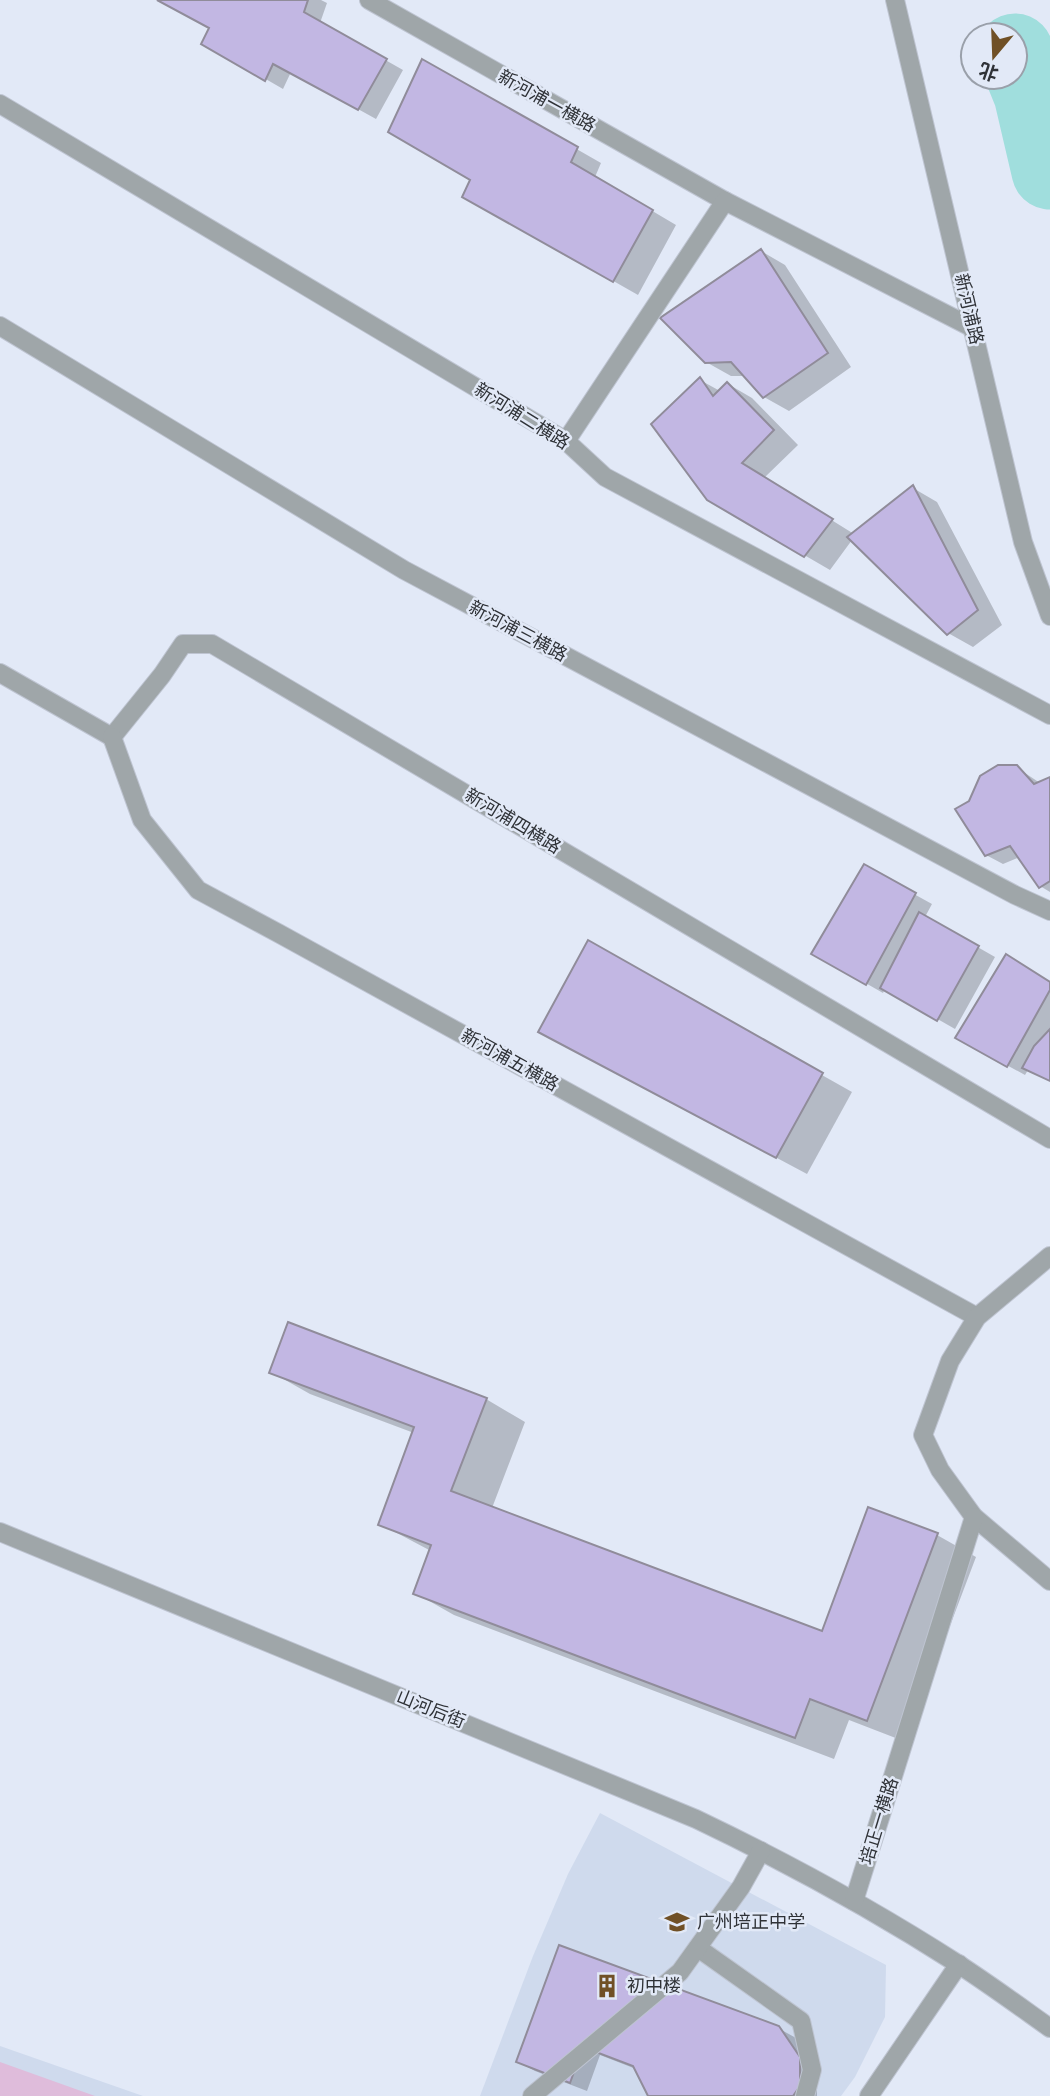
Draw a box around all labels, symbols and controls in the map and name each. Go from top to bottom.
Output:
north arrow [959,21,1029,91]
text: 北 [975,56,1002,87]
street label: 新河浦一横路 [494,63,601,138]
street label: 新河浦路 [949,271,990,347]
street label: 新河浦二横路 [470,376,575,455]
street label: 新河浦三横路 [465,594,572,667]
street label: 新河浦四横路 [461,782,566,859]
street label: 新河浦五横路 [457,1022,564,1097]
street label: 山河后街 [393,1683,469,1734]
street label: 培正一横路 [853,1774,904,1868]
school or university icon: 广州培正中学 [663,1908,691,1936]
place label: 广州培正中学 [697,1909,805,1934]
building icon: 初中楼 [593,1972,621,2000]
place label: 初中楼 [627,1973,681,1998]

